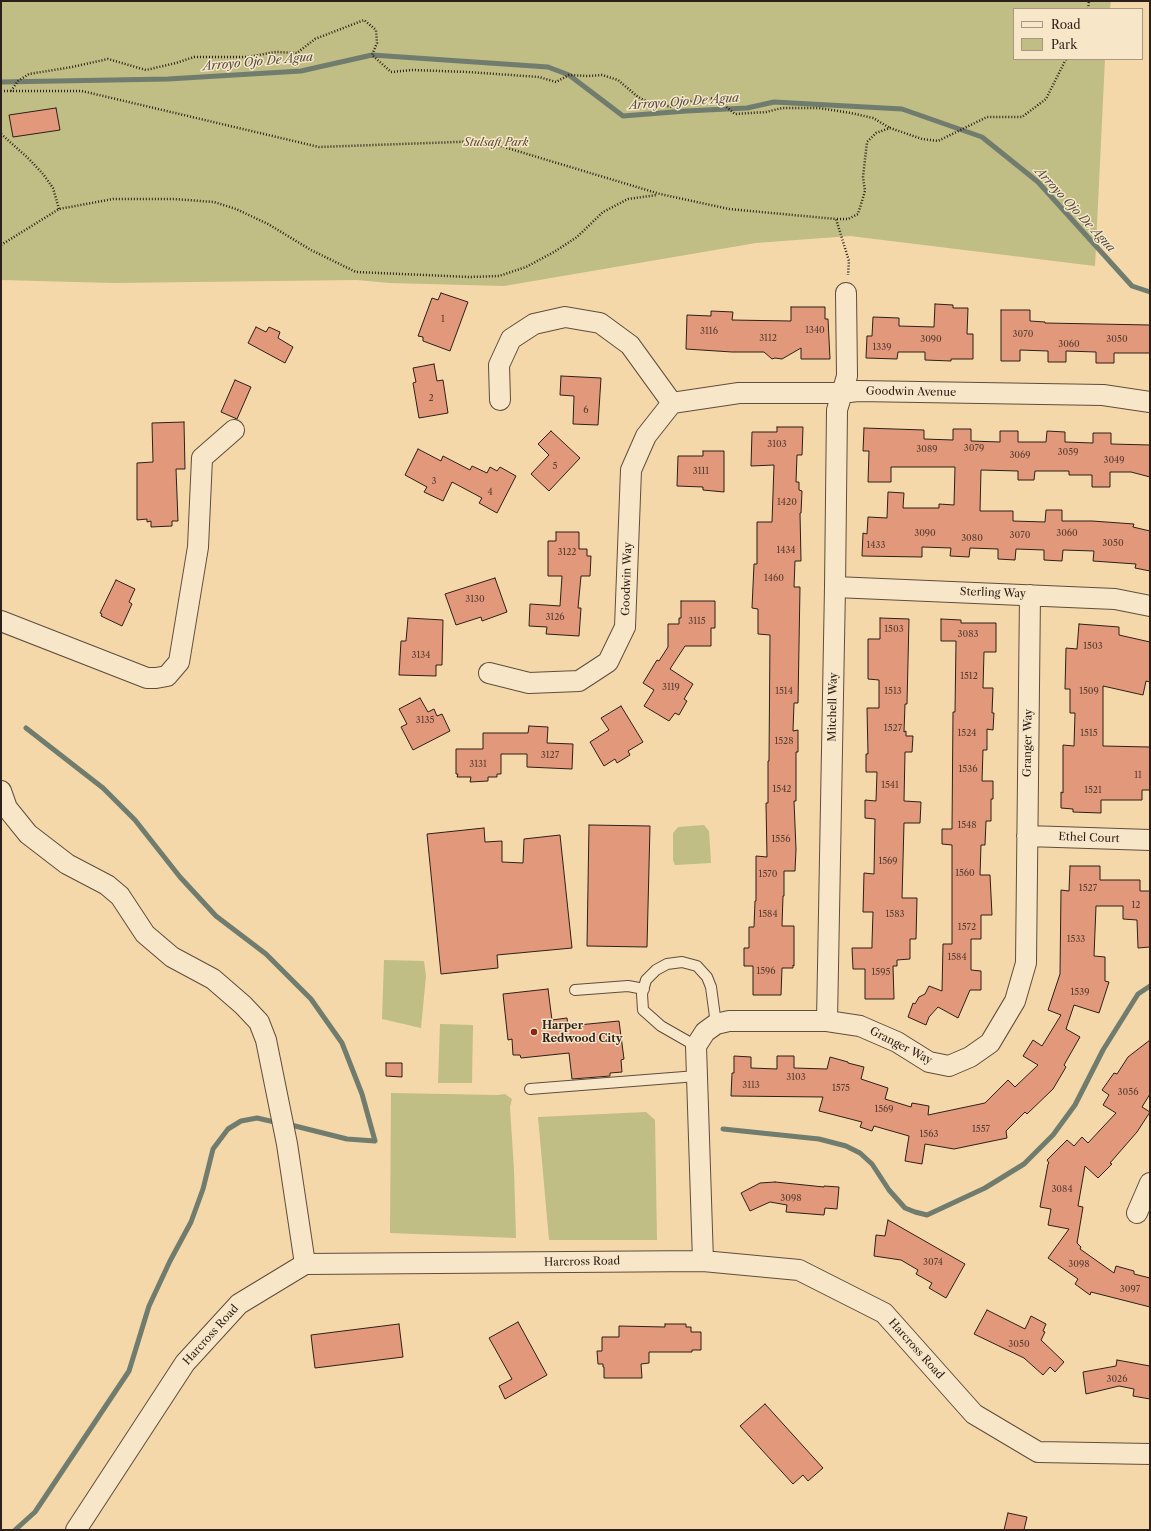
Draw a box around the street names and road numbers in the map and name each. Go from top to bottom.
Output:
street label: Goodwin Avenue [866,385,956,399]
street label: Goodwin Way [619,542,635,616]
street label: Sterling Way [960,585,1026,601]
street label: Mitchell Way [826,672,840,742]
street label: Granger Way [1021,709,1035,777]
street label: Ethel Court [1058,830,1120,846]
street label: Granger Way [868,1025,934,1067]
street label: Harcross Road [544,1255,620,1269]
street label: Harcross Road [181,1302,241,1368]
street label: Harcross Road [886,1316,946,1382]

